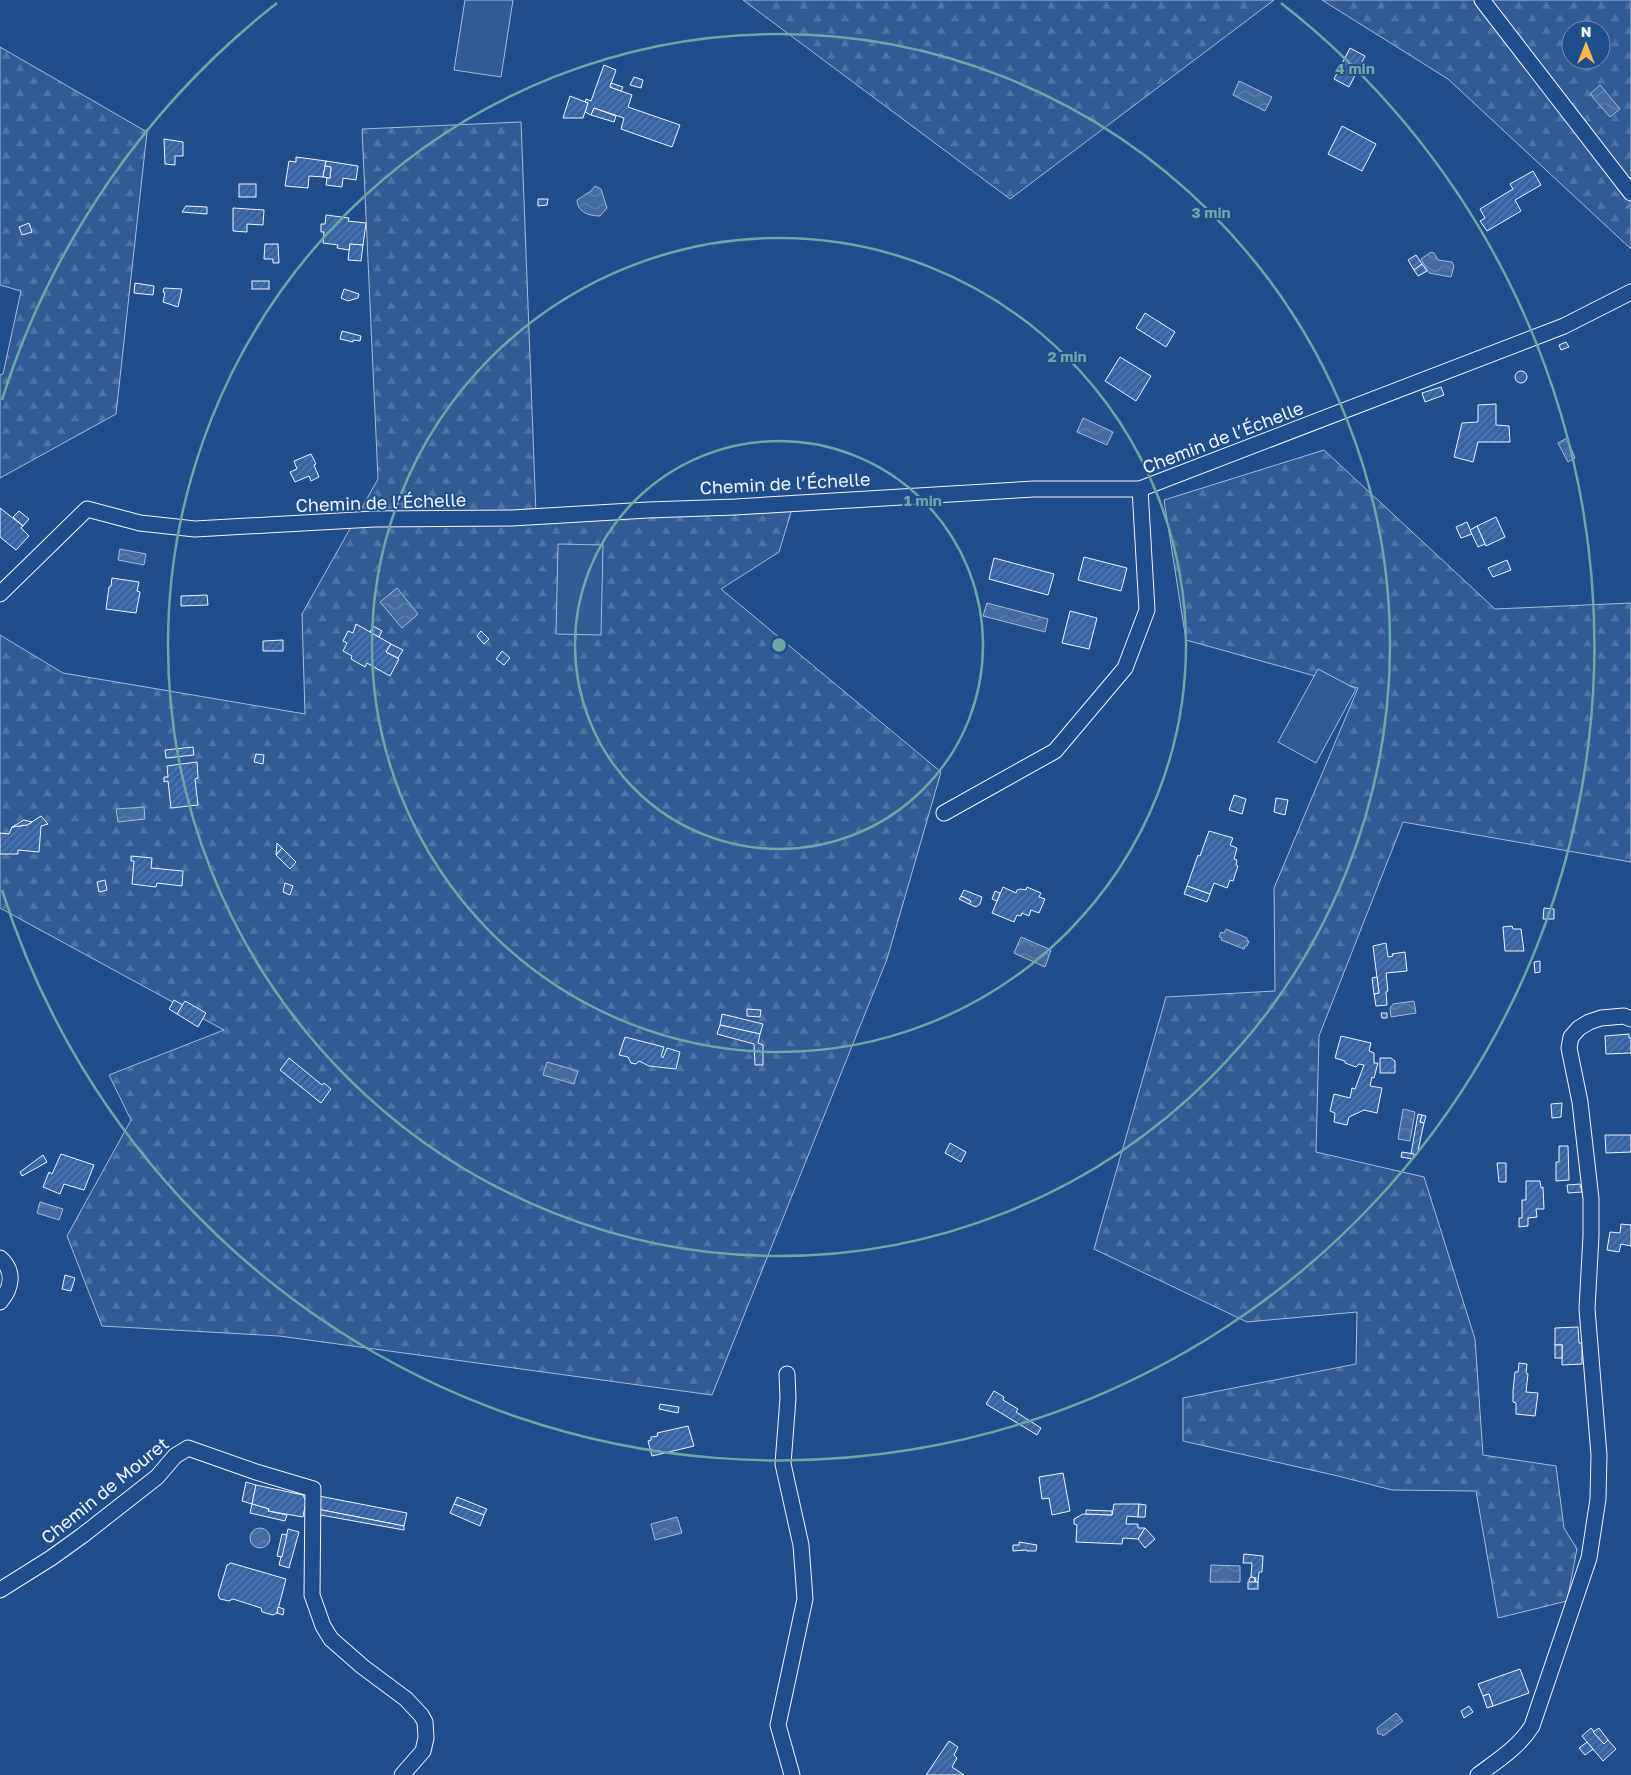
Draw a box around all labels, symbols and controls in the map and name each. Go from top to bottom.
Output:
north arrow [1561,20,1611,70]
text: N [1581,23,1591,40]
text: 4 min [1335,59,1375,77]
text: 3 min [1191,203,1231,221]
text: 2 min [1047,347,1087,365]
street label: Chemin de l’Échelle [1139,396,1306,478]
street label: Chemin de l’Échelle [699,468,871,498]
street label: Chemin de l’Échelle [295,488,467,516]
text: 1 min [904,491,942,509]
centre of rings [770,636,788,654]
street label: Chemin de Mouret [36,1432,173,1548]

